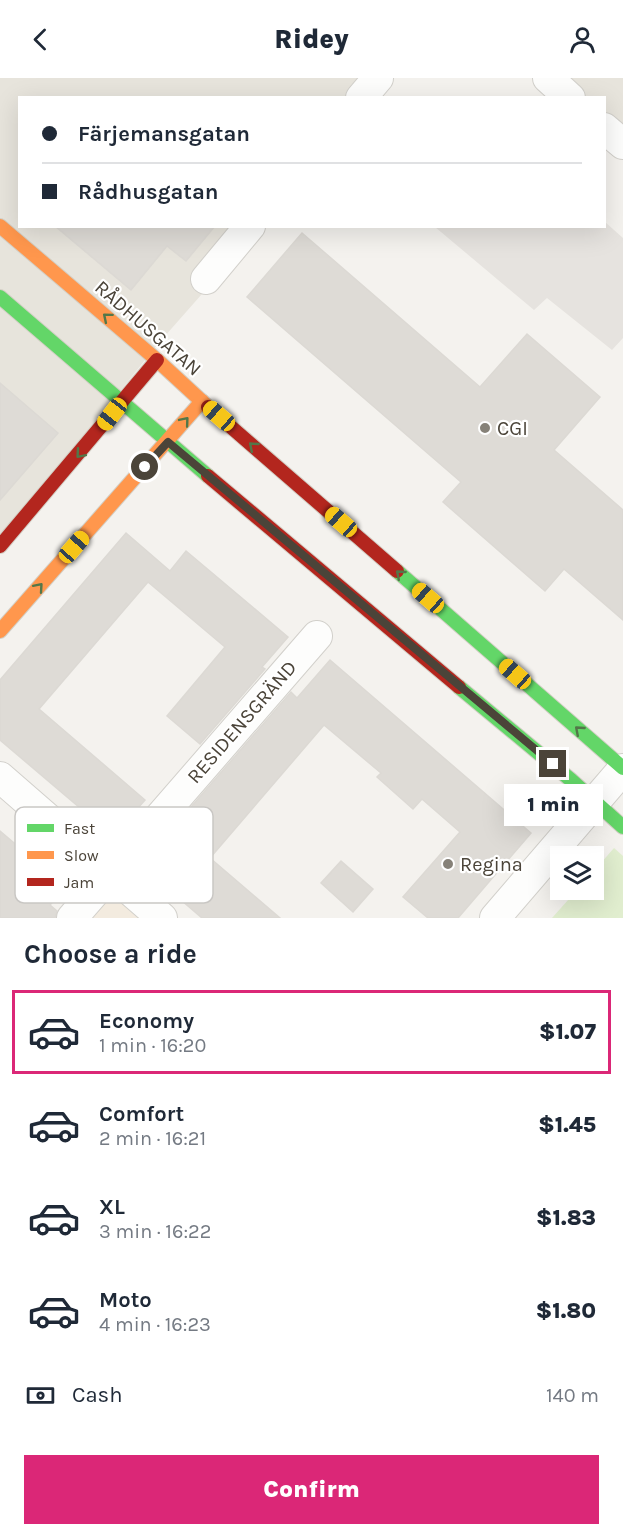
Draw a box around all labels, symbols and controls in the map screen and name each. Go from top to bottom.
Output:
icon: back [24,23,57,56]
text: Ridey [274,23,349,55]
icon: person [566,23,599,56]
text: Färjemansgatan [78,121,250,147]
text: Rådhusgatan [78,179,219,205]
street label: RÅDHUSGATAN [90,276,206,380]
one-way arrow [103,313,114,324]
car [94,394,130,434]
car [200,397,238,435]
one-way arrow [177,417,188,428]
place label: CGI [497,417,528,440]
marker: CGI [478,421,492,435]
one-way arrow [249,442,260,453]
one-way arrow [76,447,87,458]
route start [131,453,158,480]
car [322,503,360,541]
car [55,528,93,566]
one-way arrow [396,570,407,581]
car [409,579,447,617]
one-way arrow [32,583,43,594]
car [496,655,534,693]
street label: RESIDENSGRÄND [183,656,301,788]
one-way arrow [575,726,586,737]
route end [539,750,566,777]
callout: 1 min [504,785,602,827]
text: 1 min [527,793,580,816]
legend [15,807,213,903]
text: Fast [64,819,95,838]
text: Slow [64,846,99,865]
map controls [550,846,604,900]
button: layers [550,846,604,900]
place label: Regina [460,853,523,876]
marker: Regina [441,857,455,871]
text: Jam [64,873,94,892]
text: Choose a ride [24,938,197,970]
icon: car [27,1005,81,1059]
text: Economy [99,1008,194,1034]
text: $1.07 [539,1019,596,1045]
text: 1 min · 16:20 [99,1034,206,1057]
icon: car [27,1098,81,1152]
text: Comfort [99,1101,184,1127]
text: $1.45 [538,1112,596,1138]
text: 2 min · 16:21 [99,1127,206,1150]
icon: car [27,1191,81,1245]
text: XL [99,1194,125,1220]
text: $1.83 [536,1205,596,1231]
text: 3 min · 16:22 [99,1220,211,1243]
icon: car [27,1284,81,1338]
text: Moto [99,1287,152,1313]
text: $1.80 [536,1298,596,1324]
text: 4 min · 16:23 [99,1313,211,1336]
icon: cash [24,1379,57,1412]
text: Cash [72,1382,122,1408]
text: 140 m [546,1384,599,1407]
button: Confirm [24,1455,599,1524]

